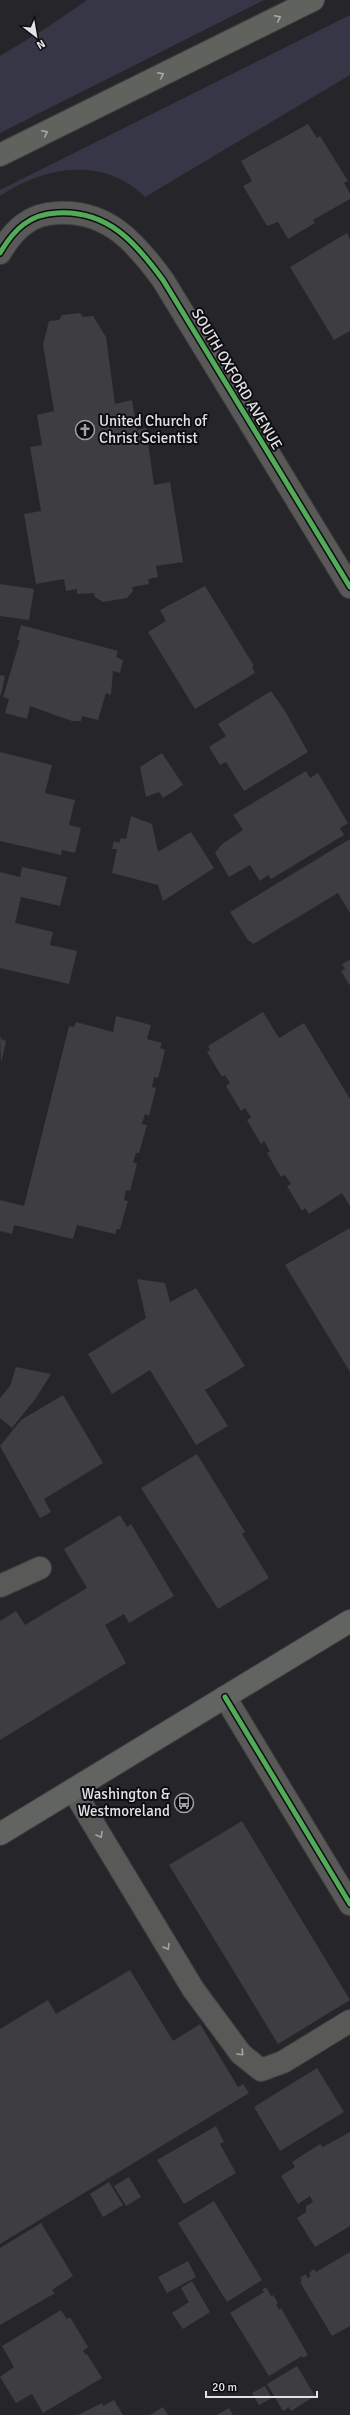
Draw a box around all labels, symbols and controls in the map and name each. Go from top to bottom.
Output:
one-way arrow [273,15,281,22]
north arrow [16,16,56,56]
text: N [34,37,48,52]
one-way arrow [157,72,164,80]
one-way arrow [40,130,48,137]
street label: SOUTH OXFORD AVENUE [188,305,286,453]
place label: United Church of Christ Scientist [99,412,208,447]
church icon: United Church of Christ Scientist [74,419,96,441]
place label: Washington & Westmoreland [78,1785,171,1820]
bus stop icon: Washington & Westmoreland [173,1792,195,1814]
one-way arrow [96,1831,103,1838]
one-way arrow [163,1943,170,1950]
one-way arrow [237,2048,244,2056]
scale bar [206,2373,317,2399]
text: 20 m [212,2380,237,2395]

